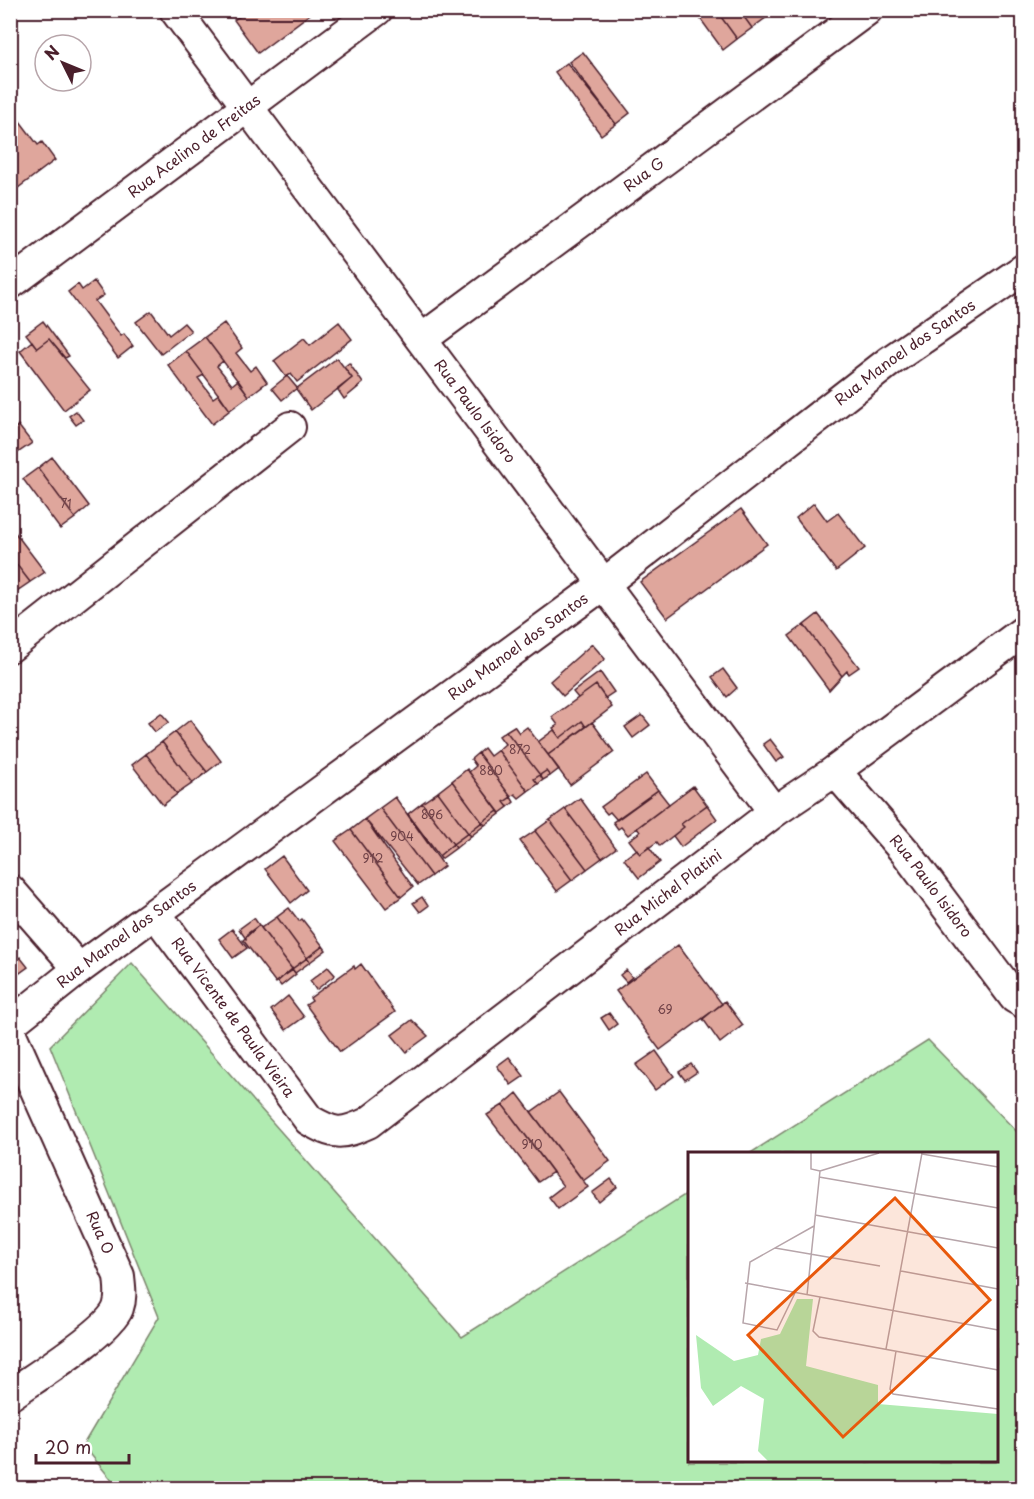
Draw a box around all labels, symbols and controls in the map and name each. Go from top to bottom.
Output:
north arrow [33,33,93,93]
text: N [38,39,64,65]
street label: Rua Acelino de Freitas [122,88,265,202]
street label: Rua G [618,151,668,197]
street label: Rua Manoel dos Santos [829,293,979,410]
street label: Rua Paulo Isidoro [430,354,522,467]
house number: 71 [60,494,72,512]
street label: Rua Manoel dos Santos [442,586,592,705]
house number: 872 [509,740,531,758]
house number: 880 [479,761,503,779]
house number: 896 [421,805,443,823]
house number: 904 [390,827,414,845]
street label: Rua Paulo Isidoro [885,829,979,942]
street label: Rua Michel Platini [609,843,726,940]
house number: 912 [363,849,383,867]
street label: Rua Manoel dos Santos [51,874,200,993]
street label: Rua Vicente de Paula Vieira [167,932,302,1102]
house number: 69 [657,1000,673,1018]
house number: 910 [521,1135,543,1153]
inset map [688,1152,998,1463]
street label: Rua O [81,1207,121,1257]
scale bar [36,1427,129,1465]
text: 20 m [45,1433,91,1460]

